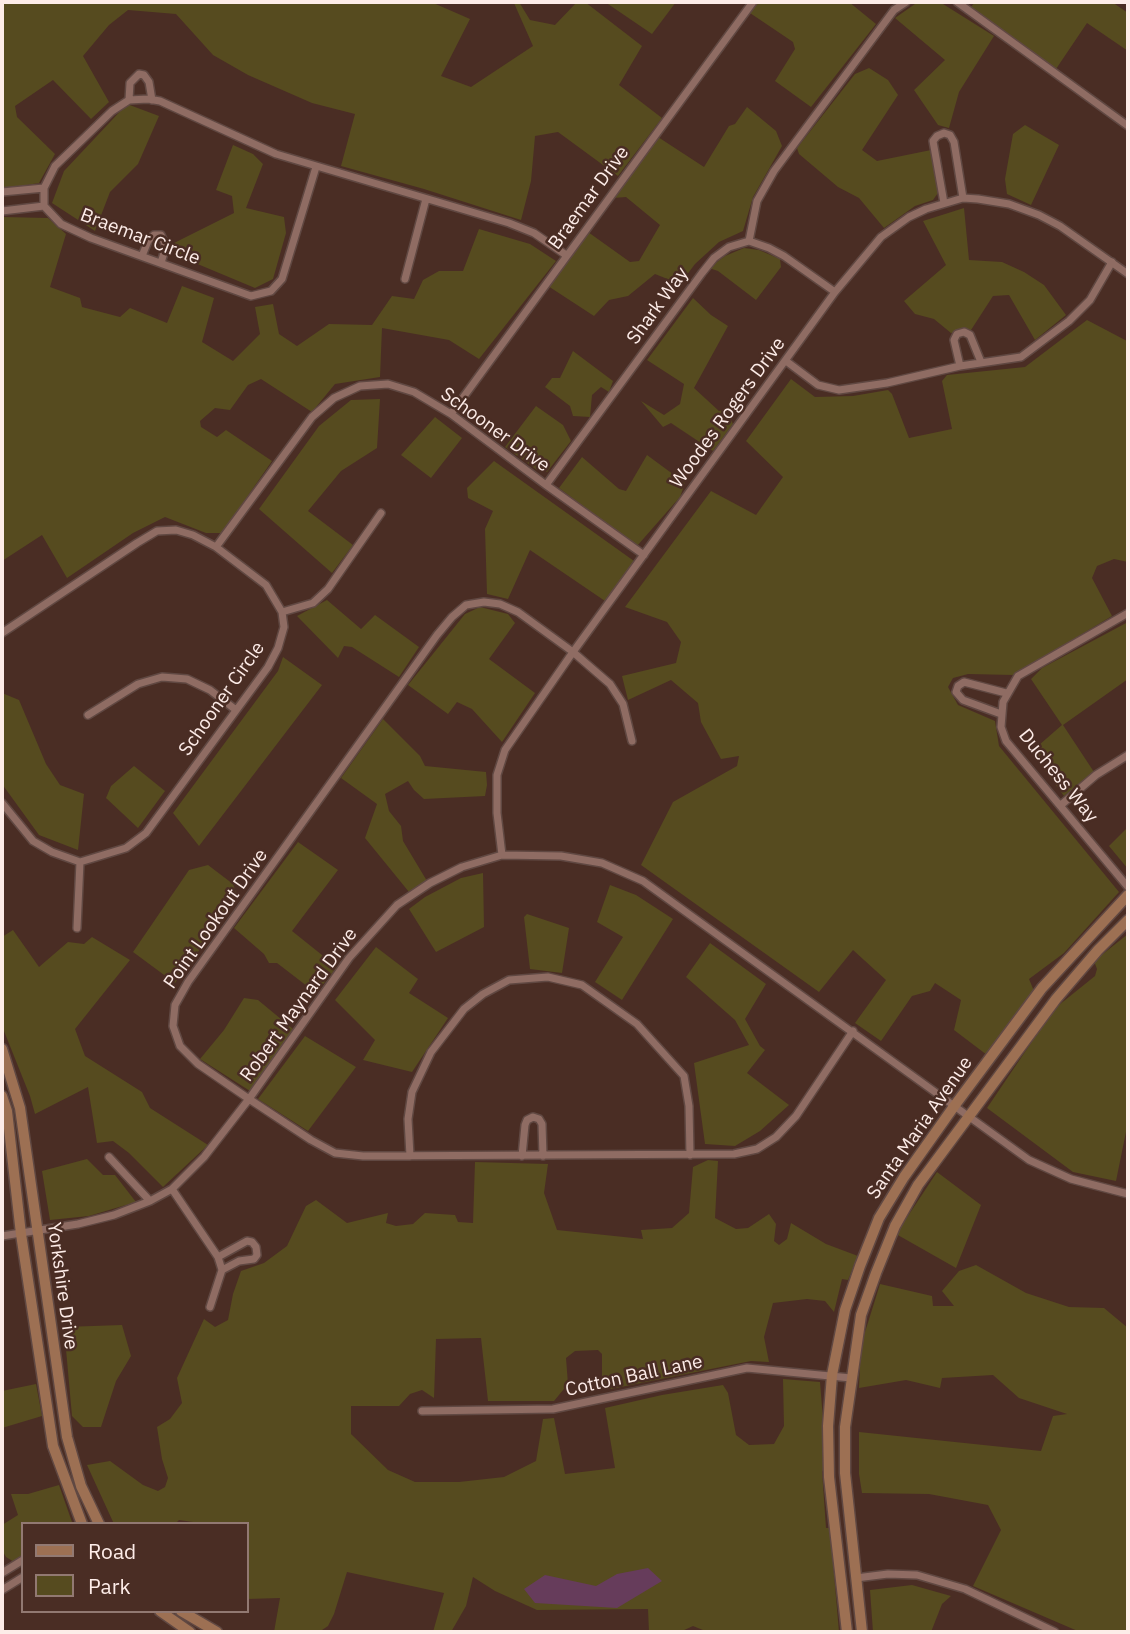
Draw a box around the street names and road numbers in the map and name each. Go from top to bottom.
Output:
street label: Braemar Drive [544,142,634,254]
street label: Braemar Circle [77,204,203,270]
street label: Shark Way [622,263,694,349]
street label: Woodes Rogers Drive [666,333,790,493]
street label: Schooner Drive [436,383,554,477]
street label: Schooner Circle [174,638,270,760]
street label: Duchess Way [1013,725,1103,827]
street label: Point Lookout Drive [159,845,273,993]
street label: Robert Maynard Drive [236,924,362,1086]
street label: Santa Maria Avenue [862,1052,978,1204]
street label: Yorkshire Drive [42,1221,82,1351]
street label: Cotton Ball Lane [563,1350,705,1402]

